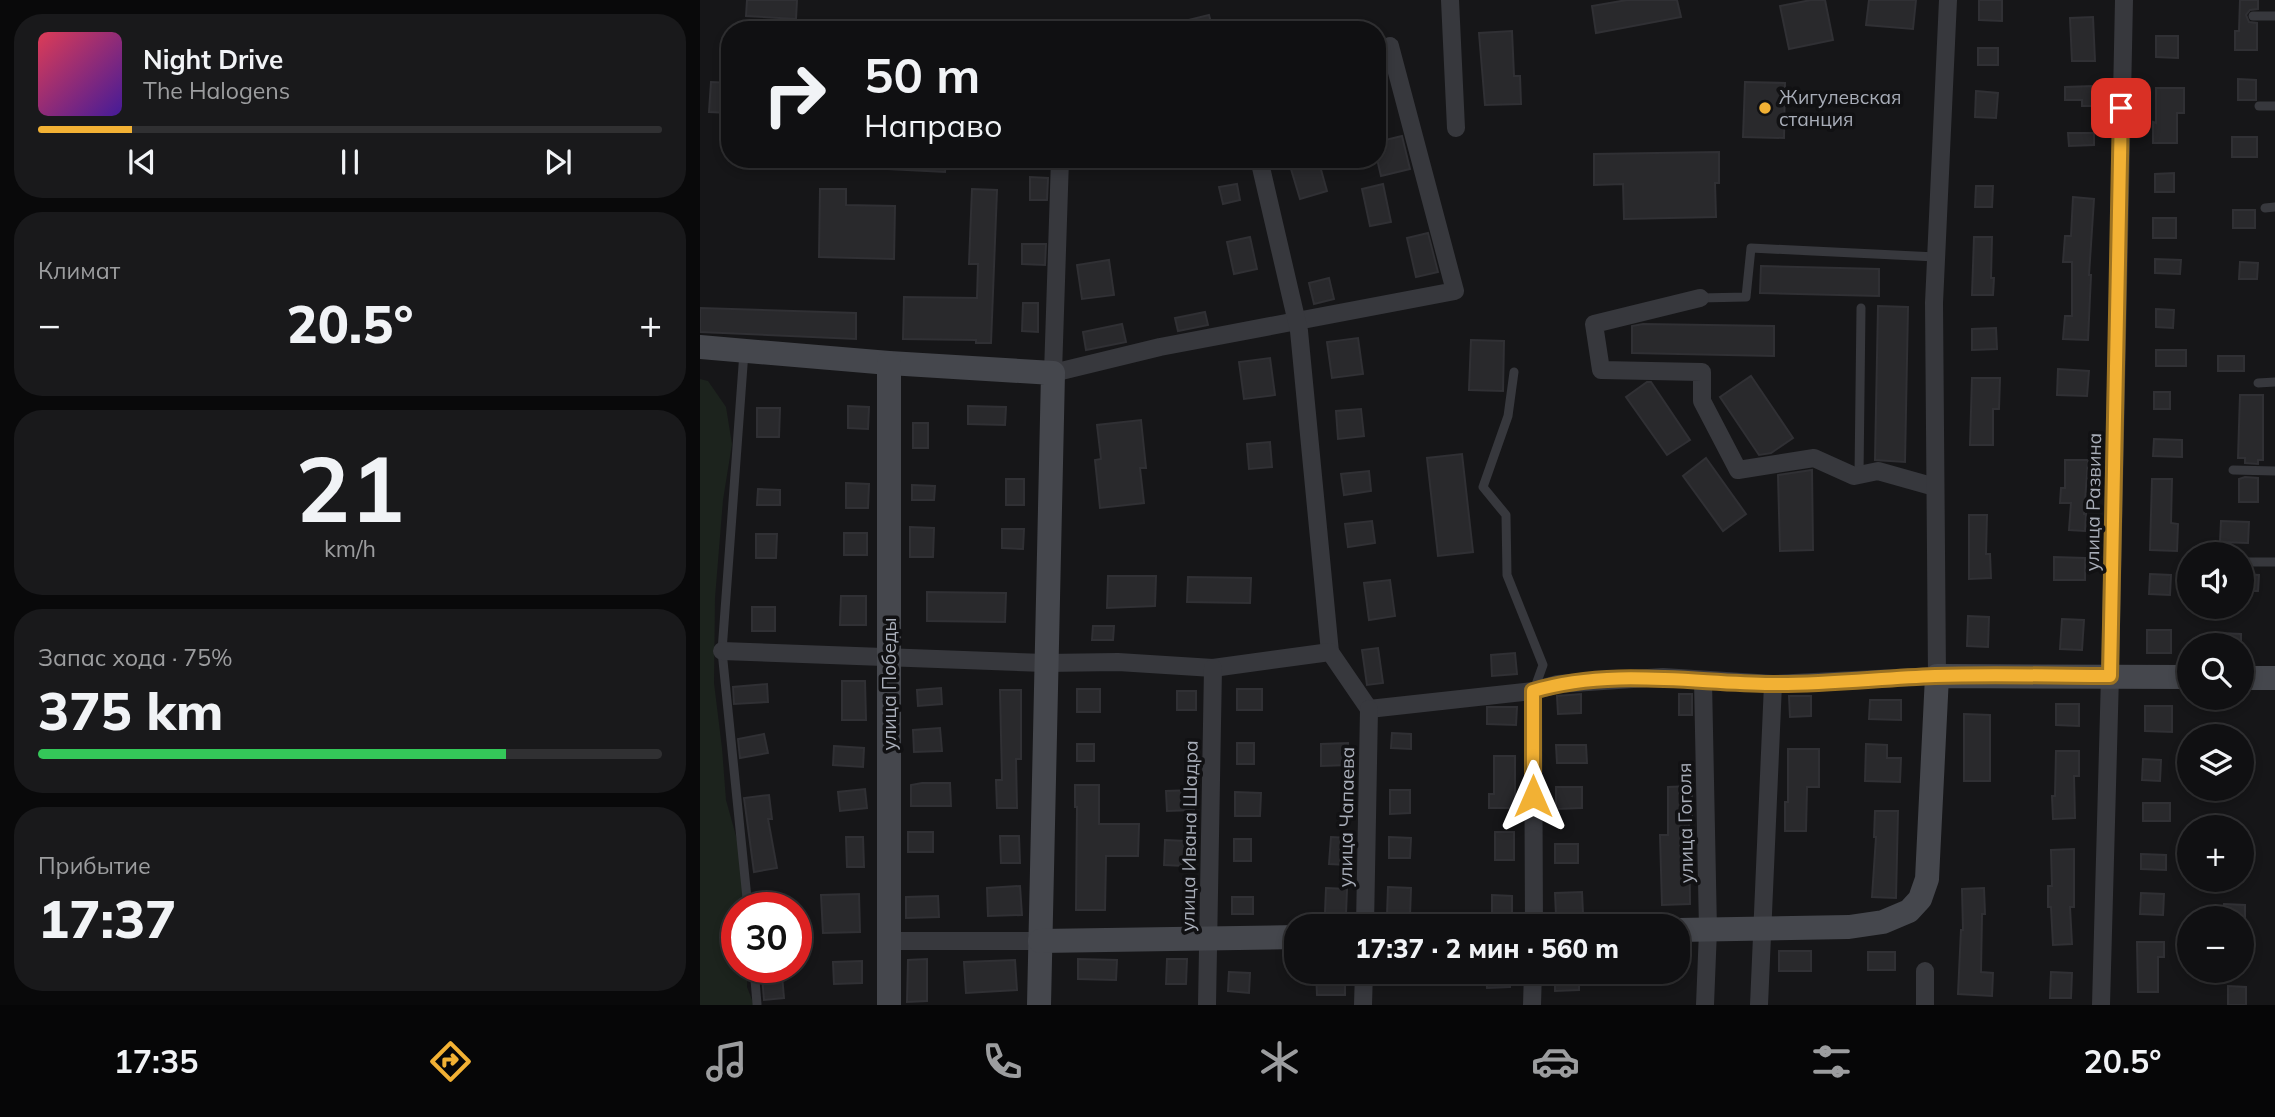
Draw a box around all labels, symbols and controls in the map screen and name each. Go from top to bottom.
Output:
text: Night Drive [143,43,283,76]
text: 50 m [864,44,980,105]
icon: right [749,49,840,140]
text: The Halogens [143,76,290,105]
pin [2091,78,2151,138]
place label: Жигулевская станция [1779,85,1902,131]
icon: arrive [2102,89,2140,127]
marker: Жигулевская станция [1757,100,1773,116]
text: Направо [864,105,1003,145]
icon: previous [123,143,161,181]
icon: pause [331,143,369,181]
icon: next [539,143,577,181]
text: Климат [38,256,120,285]
text: 20.5° [286,291,414,356]
text: − [38,300,61,348]
text: + [639,300,662,348]
text: 21 [295,431,405,545]
street label: улица Развина [2080,433,2106,571]
text: km/h [324,534,376,563]
map controls [2177,542,2254,983]
button: sound [2177,542,2254,619]
street label: улица Победы [877,617,901,751]
button: search [2177,633,2254,710]
text: Запас хода · 75% [38,643,233,672]
text: 375 km [38,678,223,743]
button: layers [2177,724,2254,801]
street label: улица Ивана Шадра [1175,740,1203,932]
street label: улица Чапаева [1333,746,1359,888]
position arrow [1496,759,1570,833]
street label: улица Гоголя [1672,763,1698,883]
button: + [2177,815,2254,892]
text: Прибытие [38,851,151,880]
text: 17:37 [38,886,176,951]
speed limit sign: 30 [721,892,812,983]
button: − [2177,906,2254,983]
text: 17:37 · 2 мин · 560 m [1355,932,1619,965]
icon: directions [426,1037,475,1086]
icon: music [702,1037,751,1086]
icon: phone [978,1037,1027,1086]
icon: climate [1255,1037,1304,1086]
icon: car [1531,1037,1580,1086]
icon: filters [1807,1037,1856,1086]
text: 17:35 [114,1041,198,1081]
text: 20.5° [2084,1041,2161,1081]

